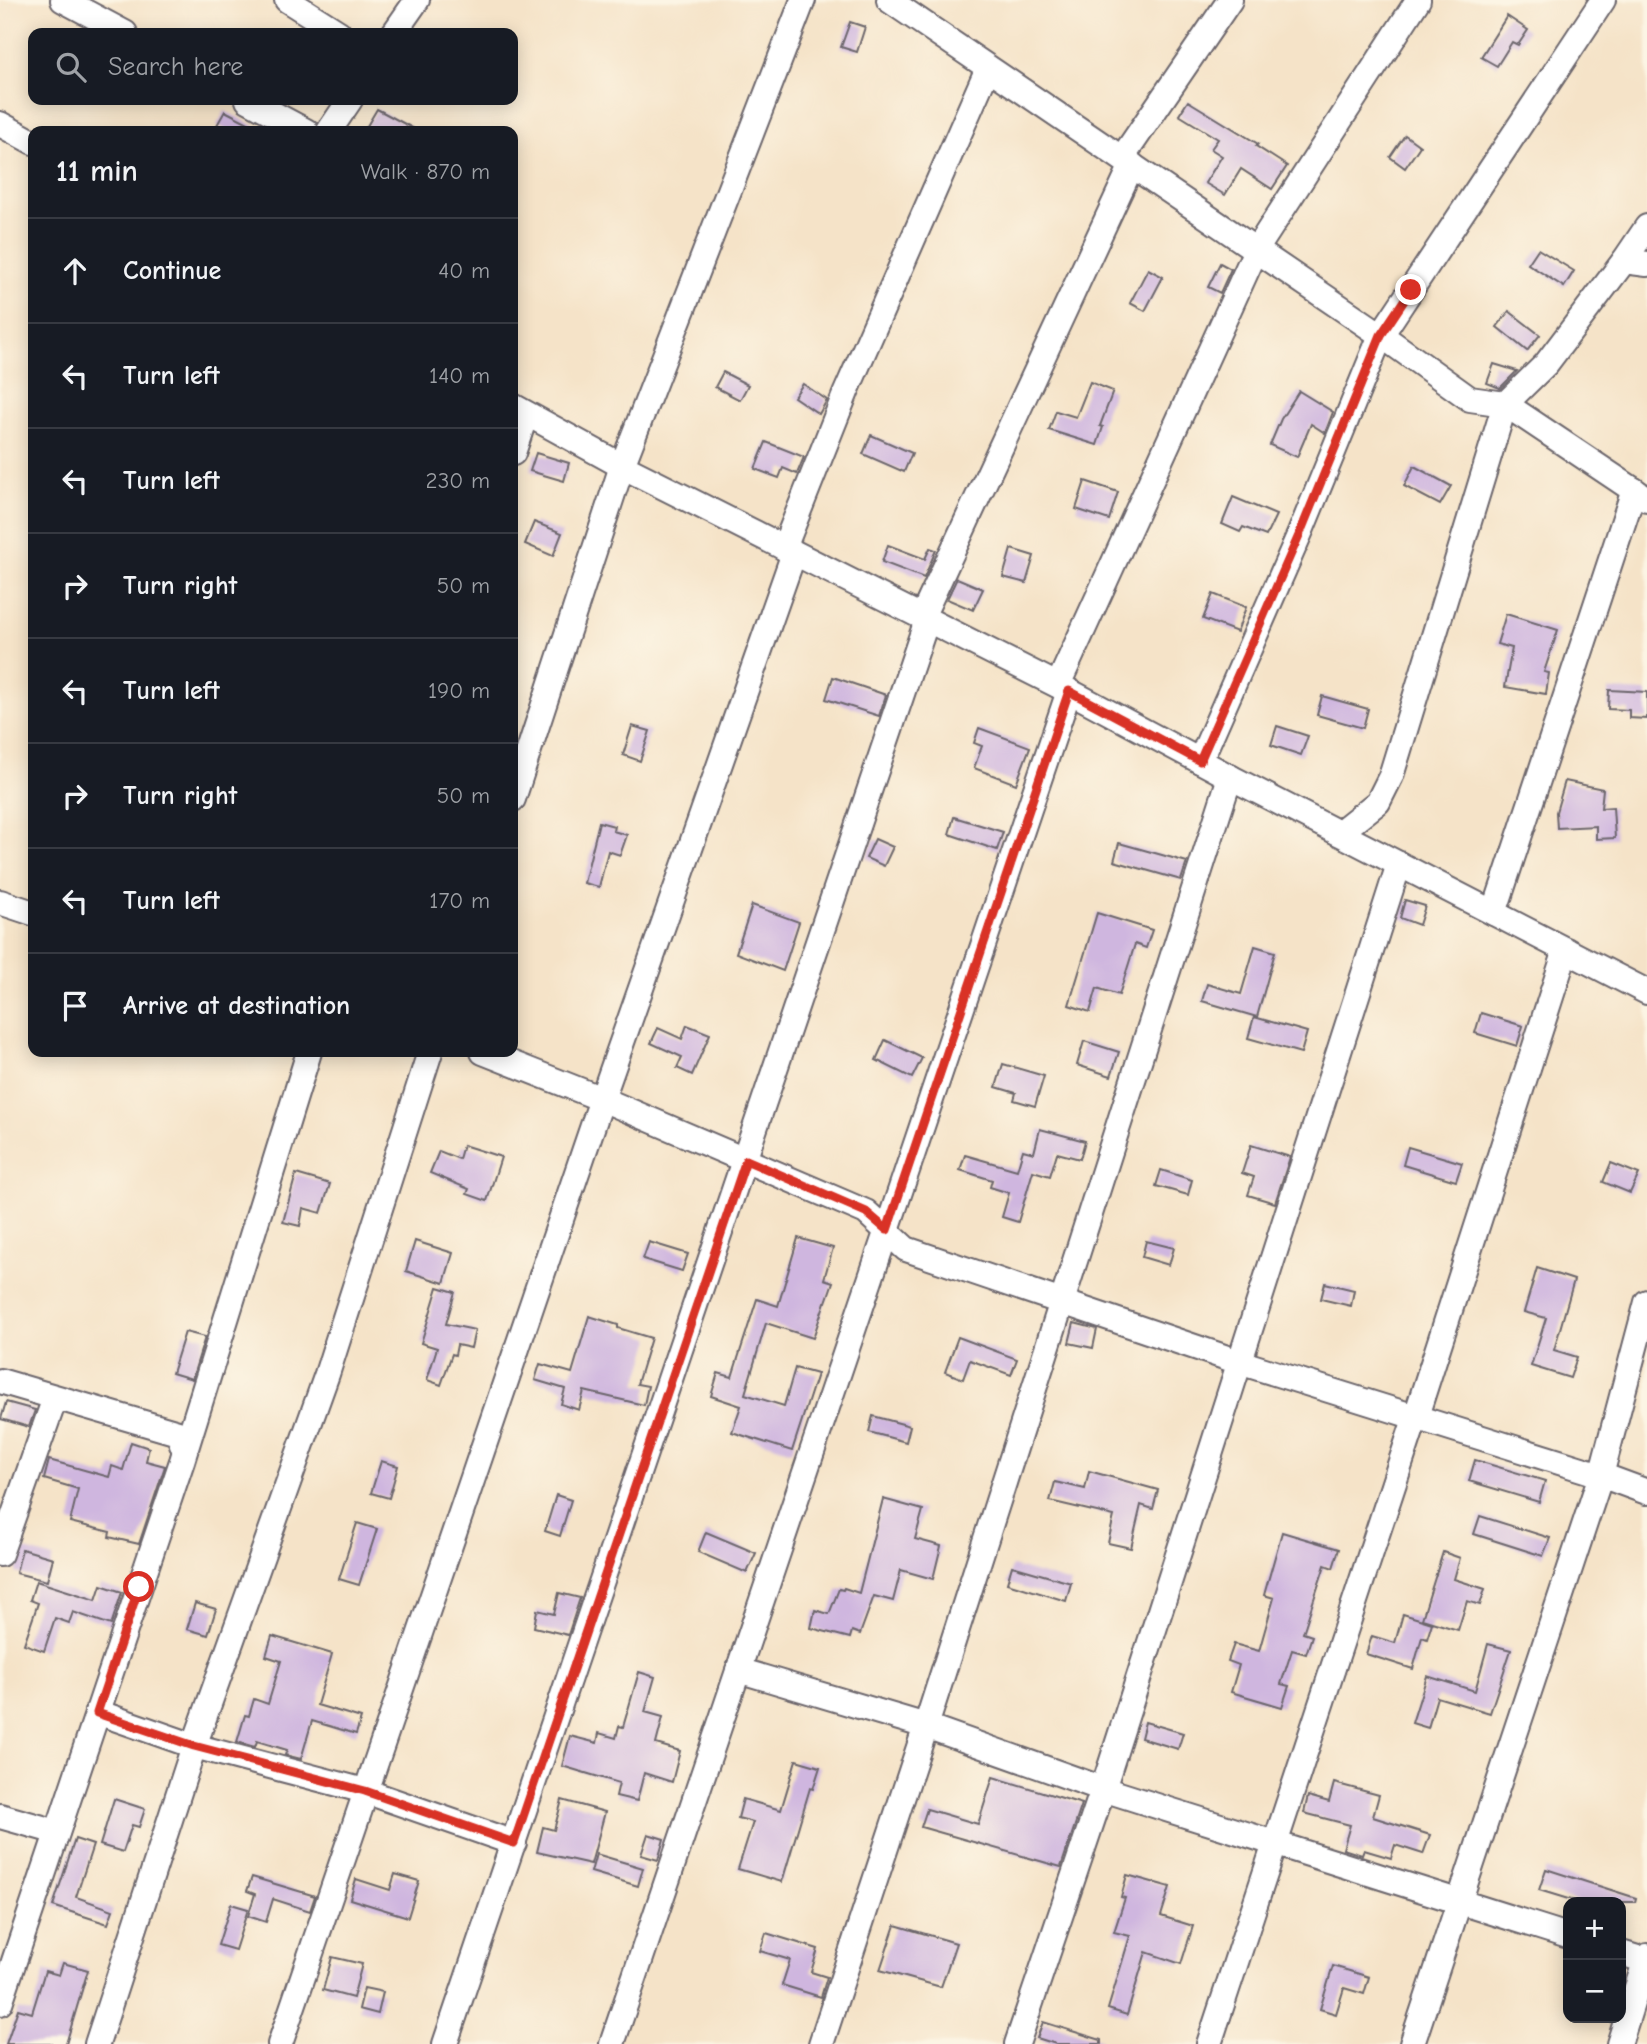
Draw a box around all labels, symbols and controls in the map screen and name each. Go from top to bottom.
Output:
search box [28,28,518,105]
icon: search [52,48,90,86]
text: Search here [108,52,243,82]
text: 11 min [56,154,138,189]
text: Walk · 870 m [361,158,490,185]
icon: ahead [56,252,94,290]
text: Continue [123,256,221,286]
text: 40 m [438,257,490,284]
route end [1395,274,1426,305]
icon: left [56,357,94,395]
text: Turn left [123,361,220,391]
text: 140 m [429,362,490,389]
icon: left [56,462,94,500]
text: Turn left [123,466,220,496]
text: 230 m [426,467,490,494]
icon: right [56,567,94,605]
text: Turn right [123,571,237,601]
text: 50 m [437,572,490,599]
icon: left [56,672,94,710]
text: Turn left [123,676,220,706]
text: 190 m [428,677,490,704]
icon: right [56,777,94,815]
text: Turn right [123,781,237,811]
text: 50 m [437,782,490,809]
icon: left [56,882,94,920]
text: Turn left [123,886,220,916]
text: 170 m [429,887,490,914]
icon: arrive [56,987,94,1025]
text: Arrive at destination [123,991,350,1021]
route start [123,1571,154,1602]
map controls [1563,1897,1626,2023]
button: + [1563,1897,1626,1960]
button: − [1563,1960,1626,2023]

